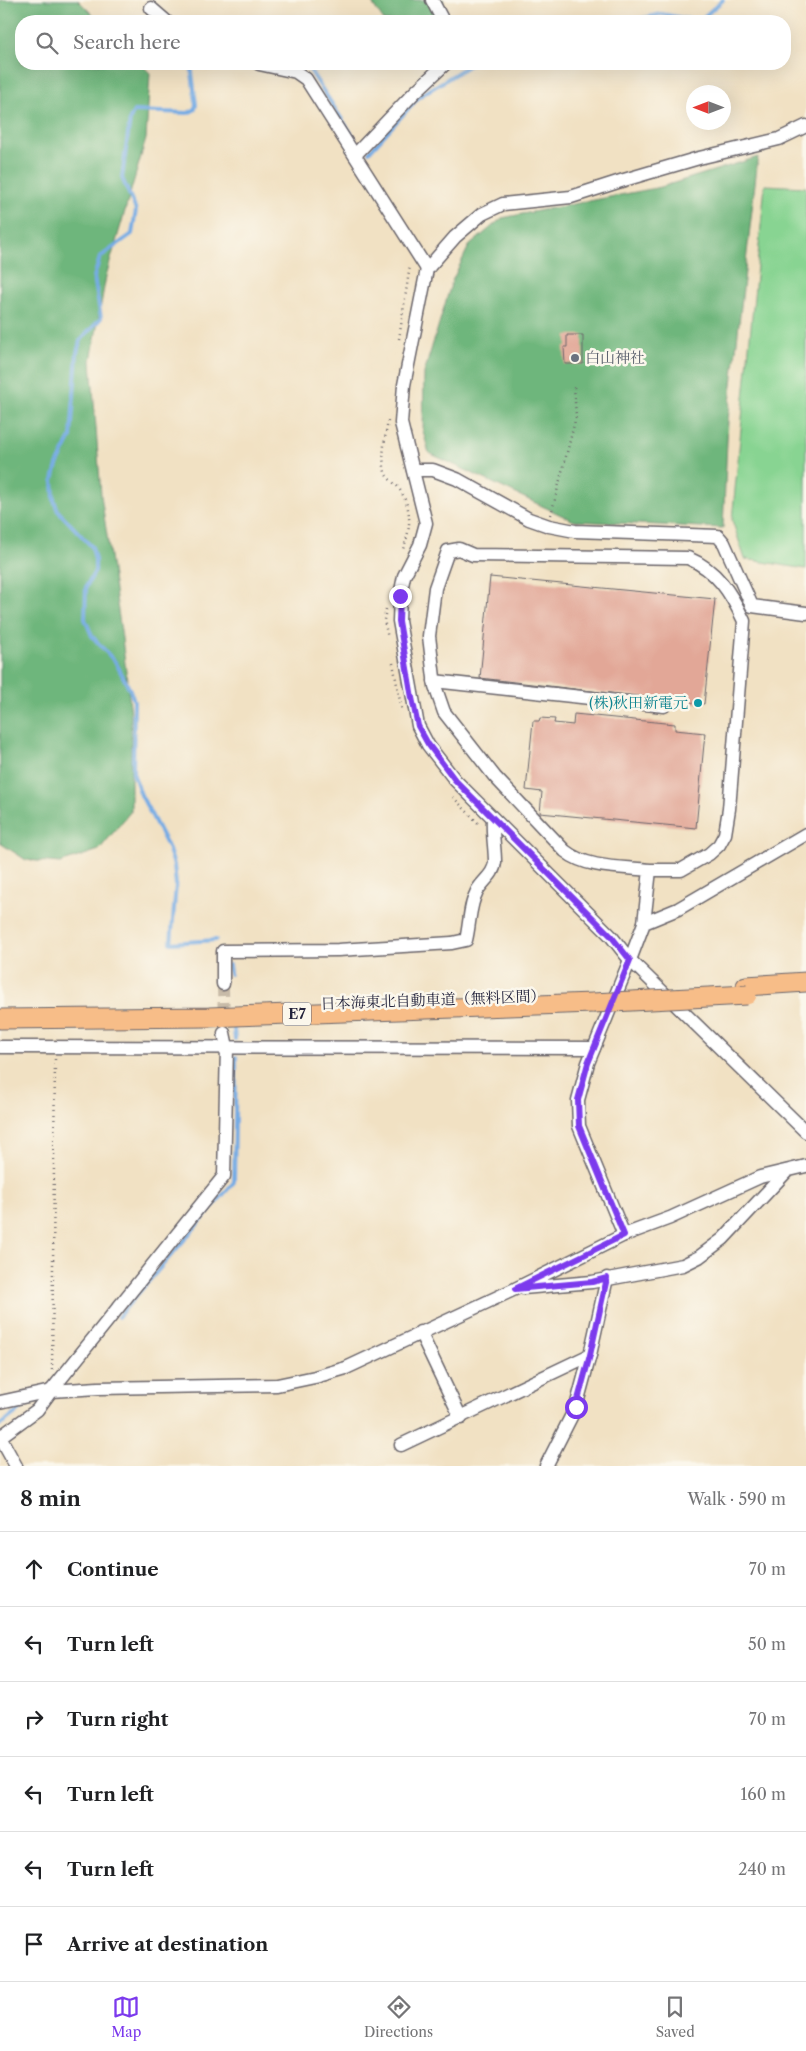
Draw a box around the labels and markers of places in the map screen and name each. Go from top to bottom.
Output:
place label: 白山神社 [585,348,645,367]
marker: 白山神社 [569,352,581,364]
place label: (株)秋田新電元 [589,693,688,712]
marker: (株)秋田新電元 [692,697,704,709]

